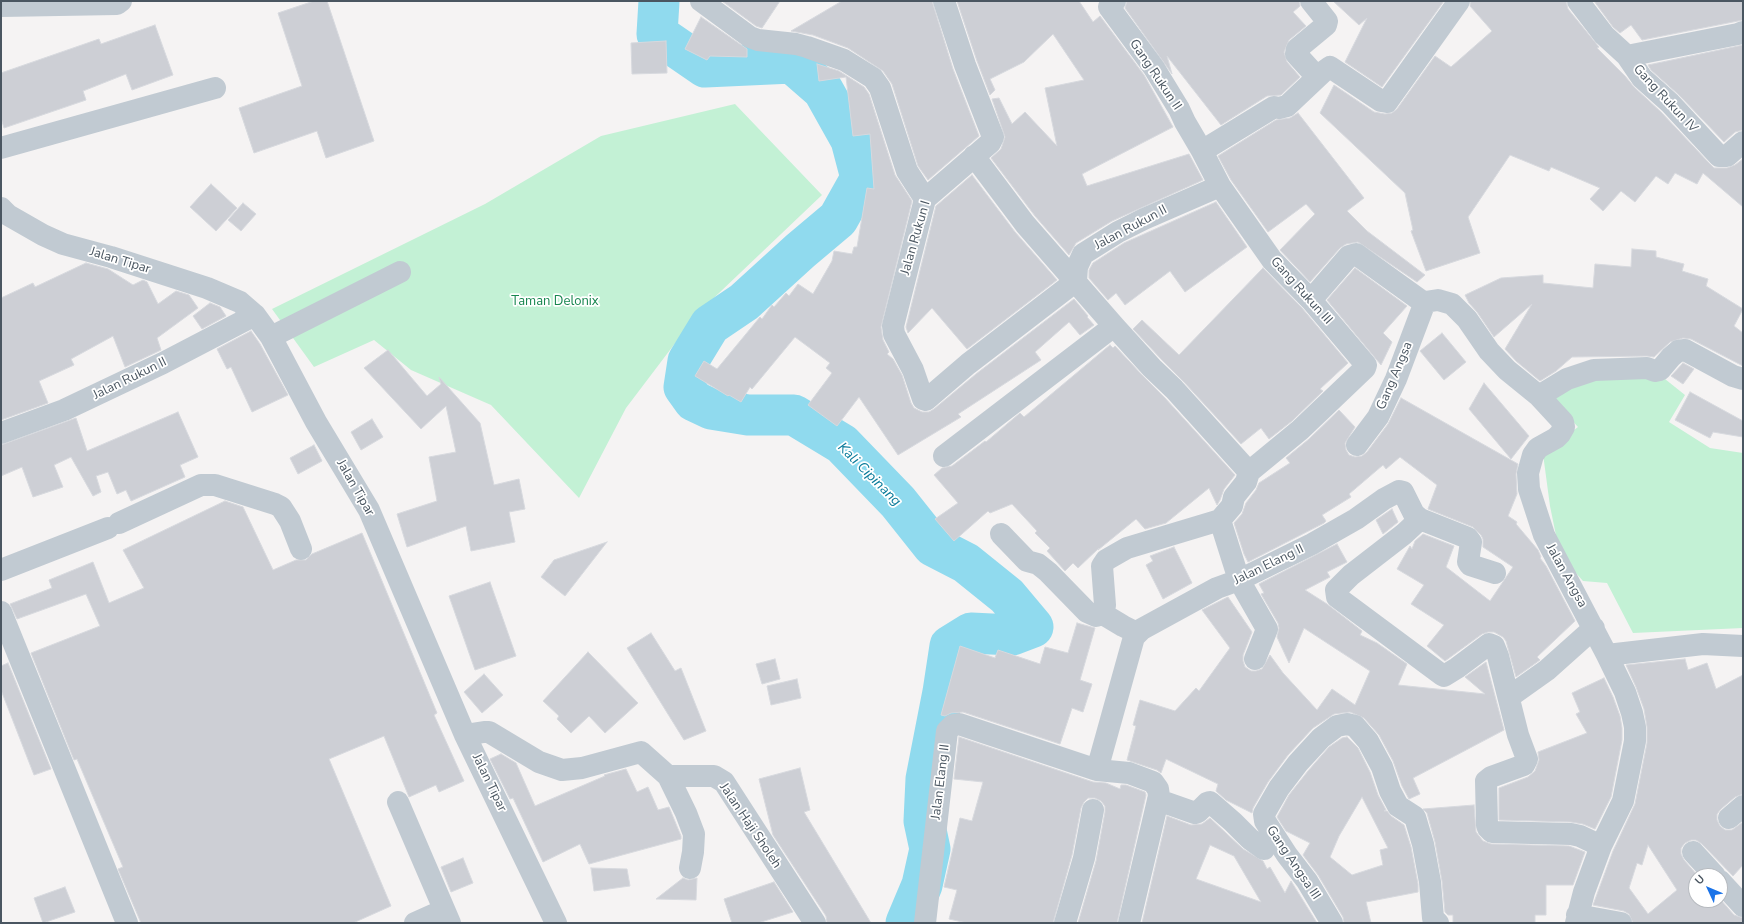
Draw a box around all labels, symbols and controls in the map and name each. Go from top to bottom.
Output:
street label: Gang Rukun II [1126,37,1184,113]
street label: Gang Rukun IV [1629,62,1701,136]
street label: Jalan Rukun I [898,199,934,277]
street label: Jalan Rukun II [1092,202,1170,254]
street label: Jalan Tipar [88,244,152,278]
street label: Gang Rukun III [1267,254,1335,328]
park label: Taman Delonix [511,294,599,310]
street label: Gang Angsa [1374,340,1416,412]
street label: Jalan Rukun II [91,355,169,403]
water label: Kali Cipinang [834,440,904,510]
street label: Jalan Tipar [333,457,377,519]
street label: Jalan Elang II [1231,541,1307,589]
street label: Jalan Angsa [1542,542,1590,610]
street label: Jalan Elang II [929,743,953,821]
street label: Jalan Tipar [468,751,510,815]
street label: Jalan Haji Sholeh [716,780,784,872]
street label: Gang Angsa III [1263,823,1323,903]
north arrow [1688,868,1728,908]
text: U [1692,872,1708,888]

